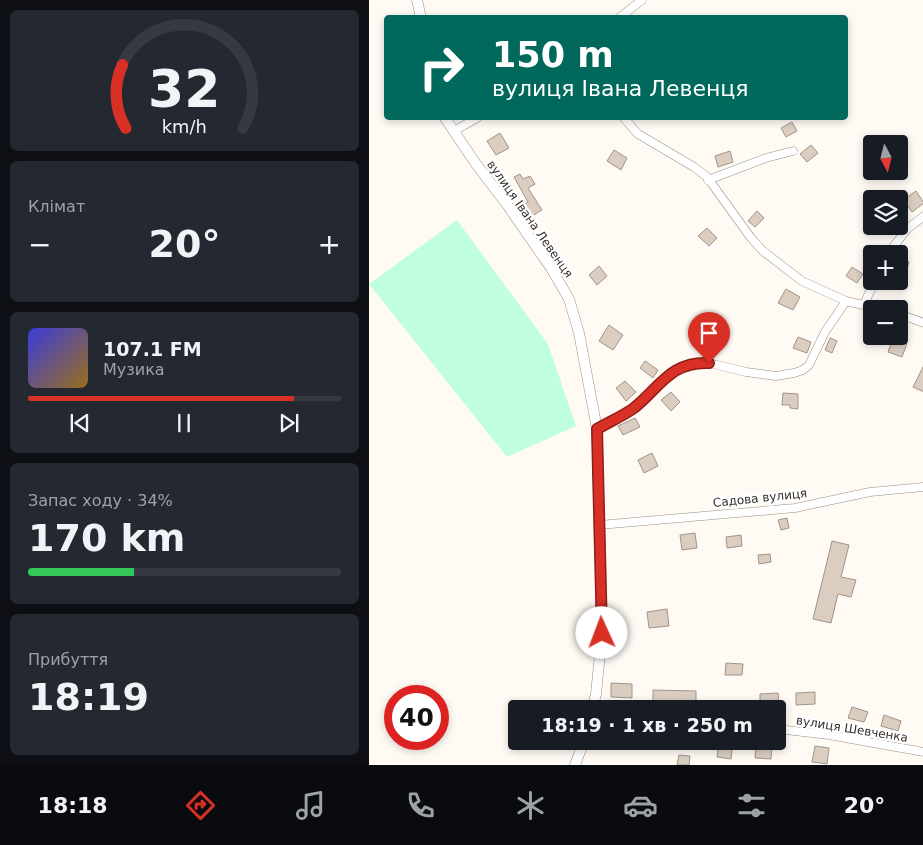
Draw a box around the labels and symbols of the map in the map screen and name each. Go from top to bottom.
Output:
north arrow [863,135,908,180]
street label: вулиця Івана Левенця [484,158,576,280]
pin [688,312,730,363]
street label: Садова вулиця [712,486,808,510]
position arrow [575,606,627,658]
speed limit sign: 40 [384,685,449,750]
street label: вулиця Шевченка [795,713,909,745]

